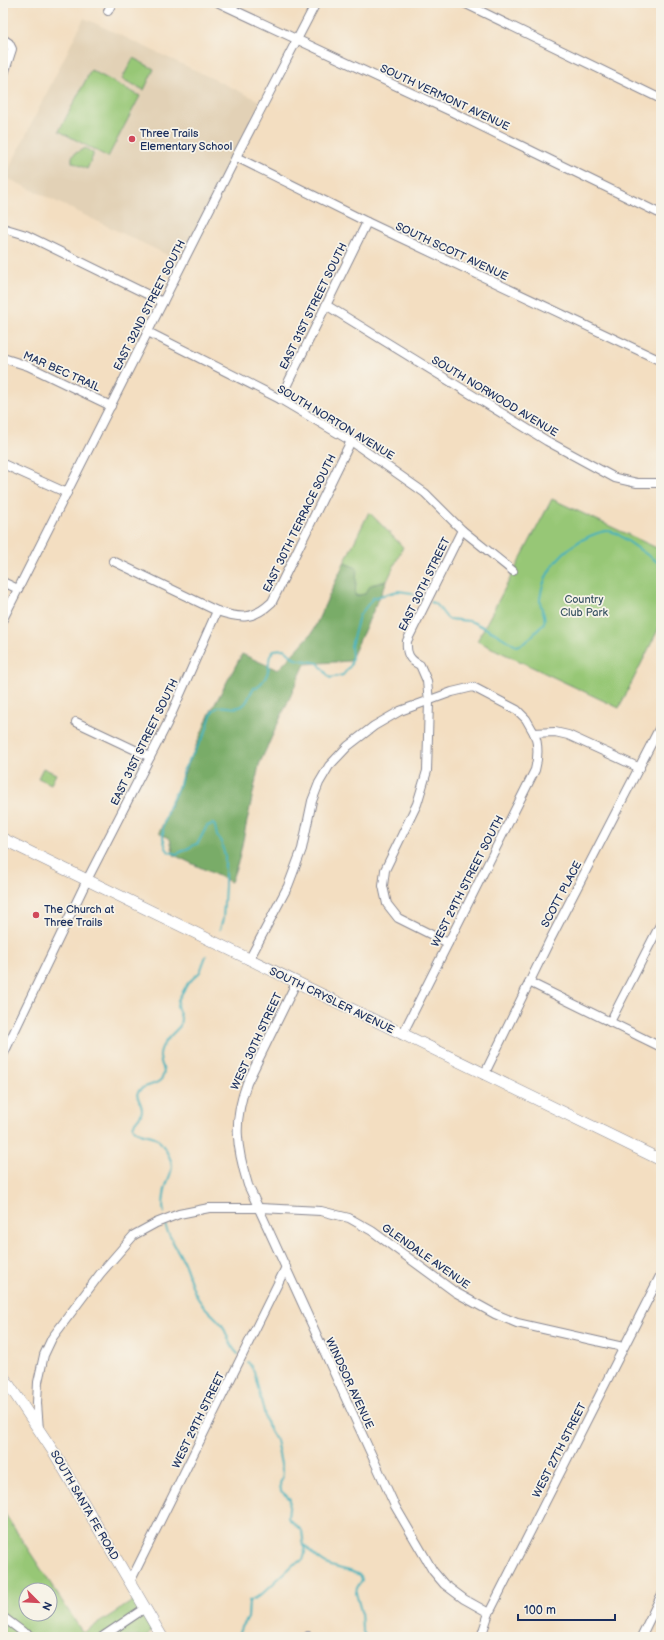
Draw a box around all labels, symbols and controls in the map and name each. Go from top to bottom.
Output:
street label: SOUTH VERMONT AVENUE [378,62,512,133]
place label: Three Trails Elementary School [140,127,232,153]
marker: Three Trails Elementary School [127,134,137,144]
street label: SOUTH SCOTT AVENUE [394,220,510,283]
street label: EAST 32ND STREET SOUTH [111,238,188,373]
street label: EAST 31ST STREET SOUTH [277,241,350,372]
street label: MAR BEC TRAIL [21,349,103,395]
street label: SOUTH NORWOOD AVENUE [429,353,560,439]
street label: SOUTH NORTON AVENUE [275,382,397,463]
street label: EAST 30TH TERRACE SOUTH [260,452,339,594]
street label: EAST 30TH STREET [396,535,453,633]
park label: Country Club Park [560,593,608,619]
street label: EAST 31ST STREET SOUTH [108,677,181,808]
street label: WEST 29TH STREET SOUTH [429,813,506,949]
street label: SCOTT PLACE [539,859,584,930]
place label: The Church at Three Trails [44,903,115,929]
marker: The Church at Three Trails [31,910,41,920]
street label: SOUTH CRYSLER AVENUE [267,965,396,1036]
street label: WEST 30TH STREET [228,990,285,1092]
street label: GLENDALE AVENUE [379,1221,472,1292]
street label: WINDSOR AVENUE [323,1336,376,1431]
street label: WEST 29TH STREET [169,1370,228,1471]
street label: WEST 27TH STREET [530,1400,589,1500]
street label: SOUTH SANTA FE ROAD [48,1448,121,1563]
north arrow [18,1582,58,1622]
scale bar [518,1596,615,1622]
text: N [39,1599,54,1612]
text: 100 m [524,1603,556,1618]

